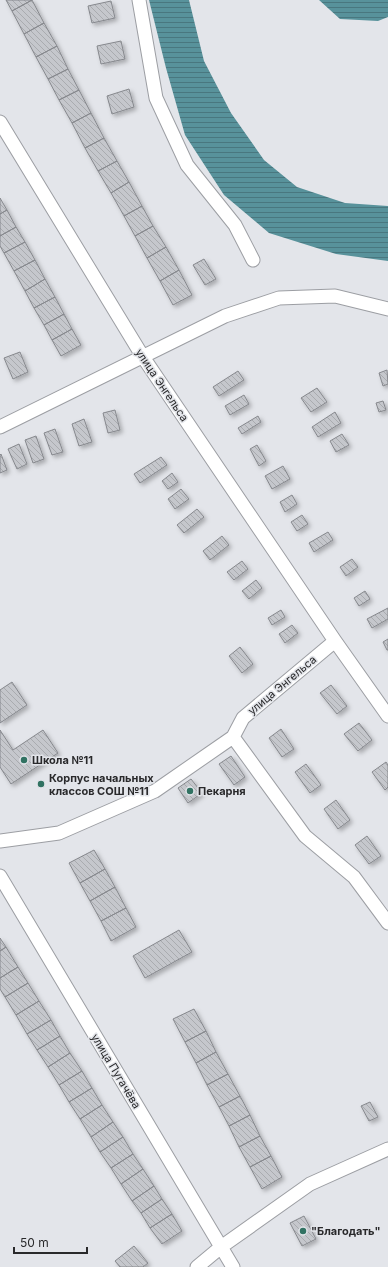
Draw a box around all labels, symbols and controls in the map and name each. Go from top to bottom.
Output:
street label: улица Энгельса [132,346,192,424]
street label: улица Энгельса [245,652,319,718]
place label: Школа №11 [32,753,93,767]
marker: Школа №11 [19,755,29,765]
place label: Корпус начальных классов СОШ №11 [49,771,154,798]
marker: Корпус начальных классов СОШ №11 [36,779,46,789]
place label: Пекарня [198,784,246,798]
marker: Пекарня [185,786,195,796]
street label: улица Пугачёва [88,1031,144,1111]
place label: "Благодать" [311,1224,381,1238]
marker: "Благодать" [298,1226,308,1236]
scale bar [14,1229,87,1255]
text: 50 m [20,1235,49,1250]

